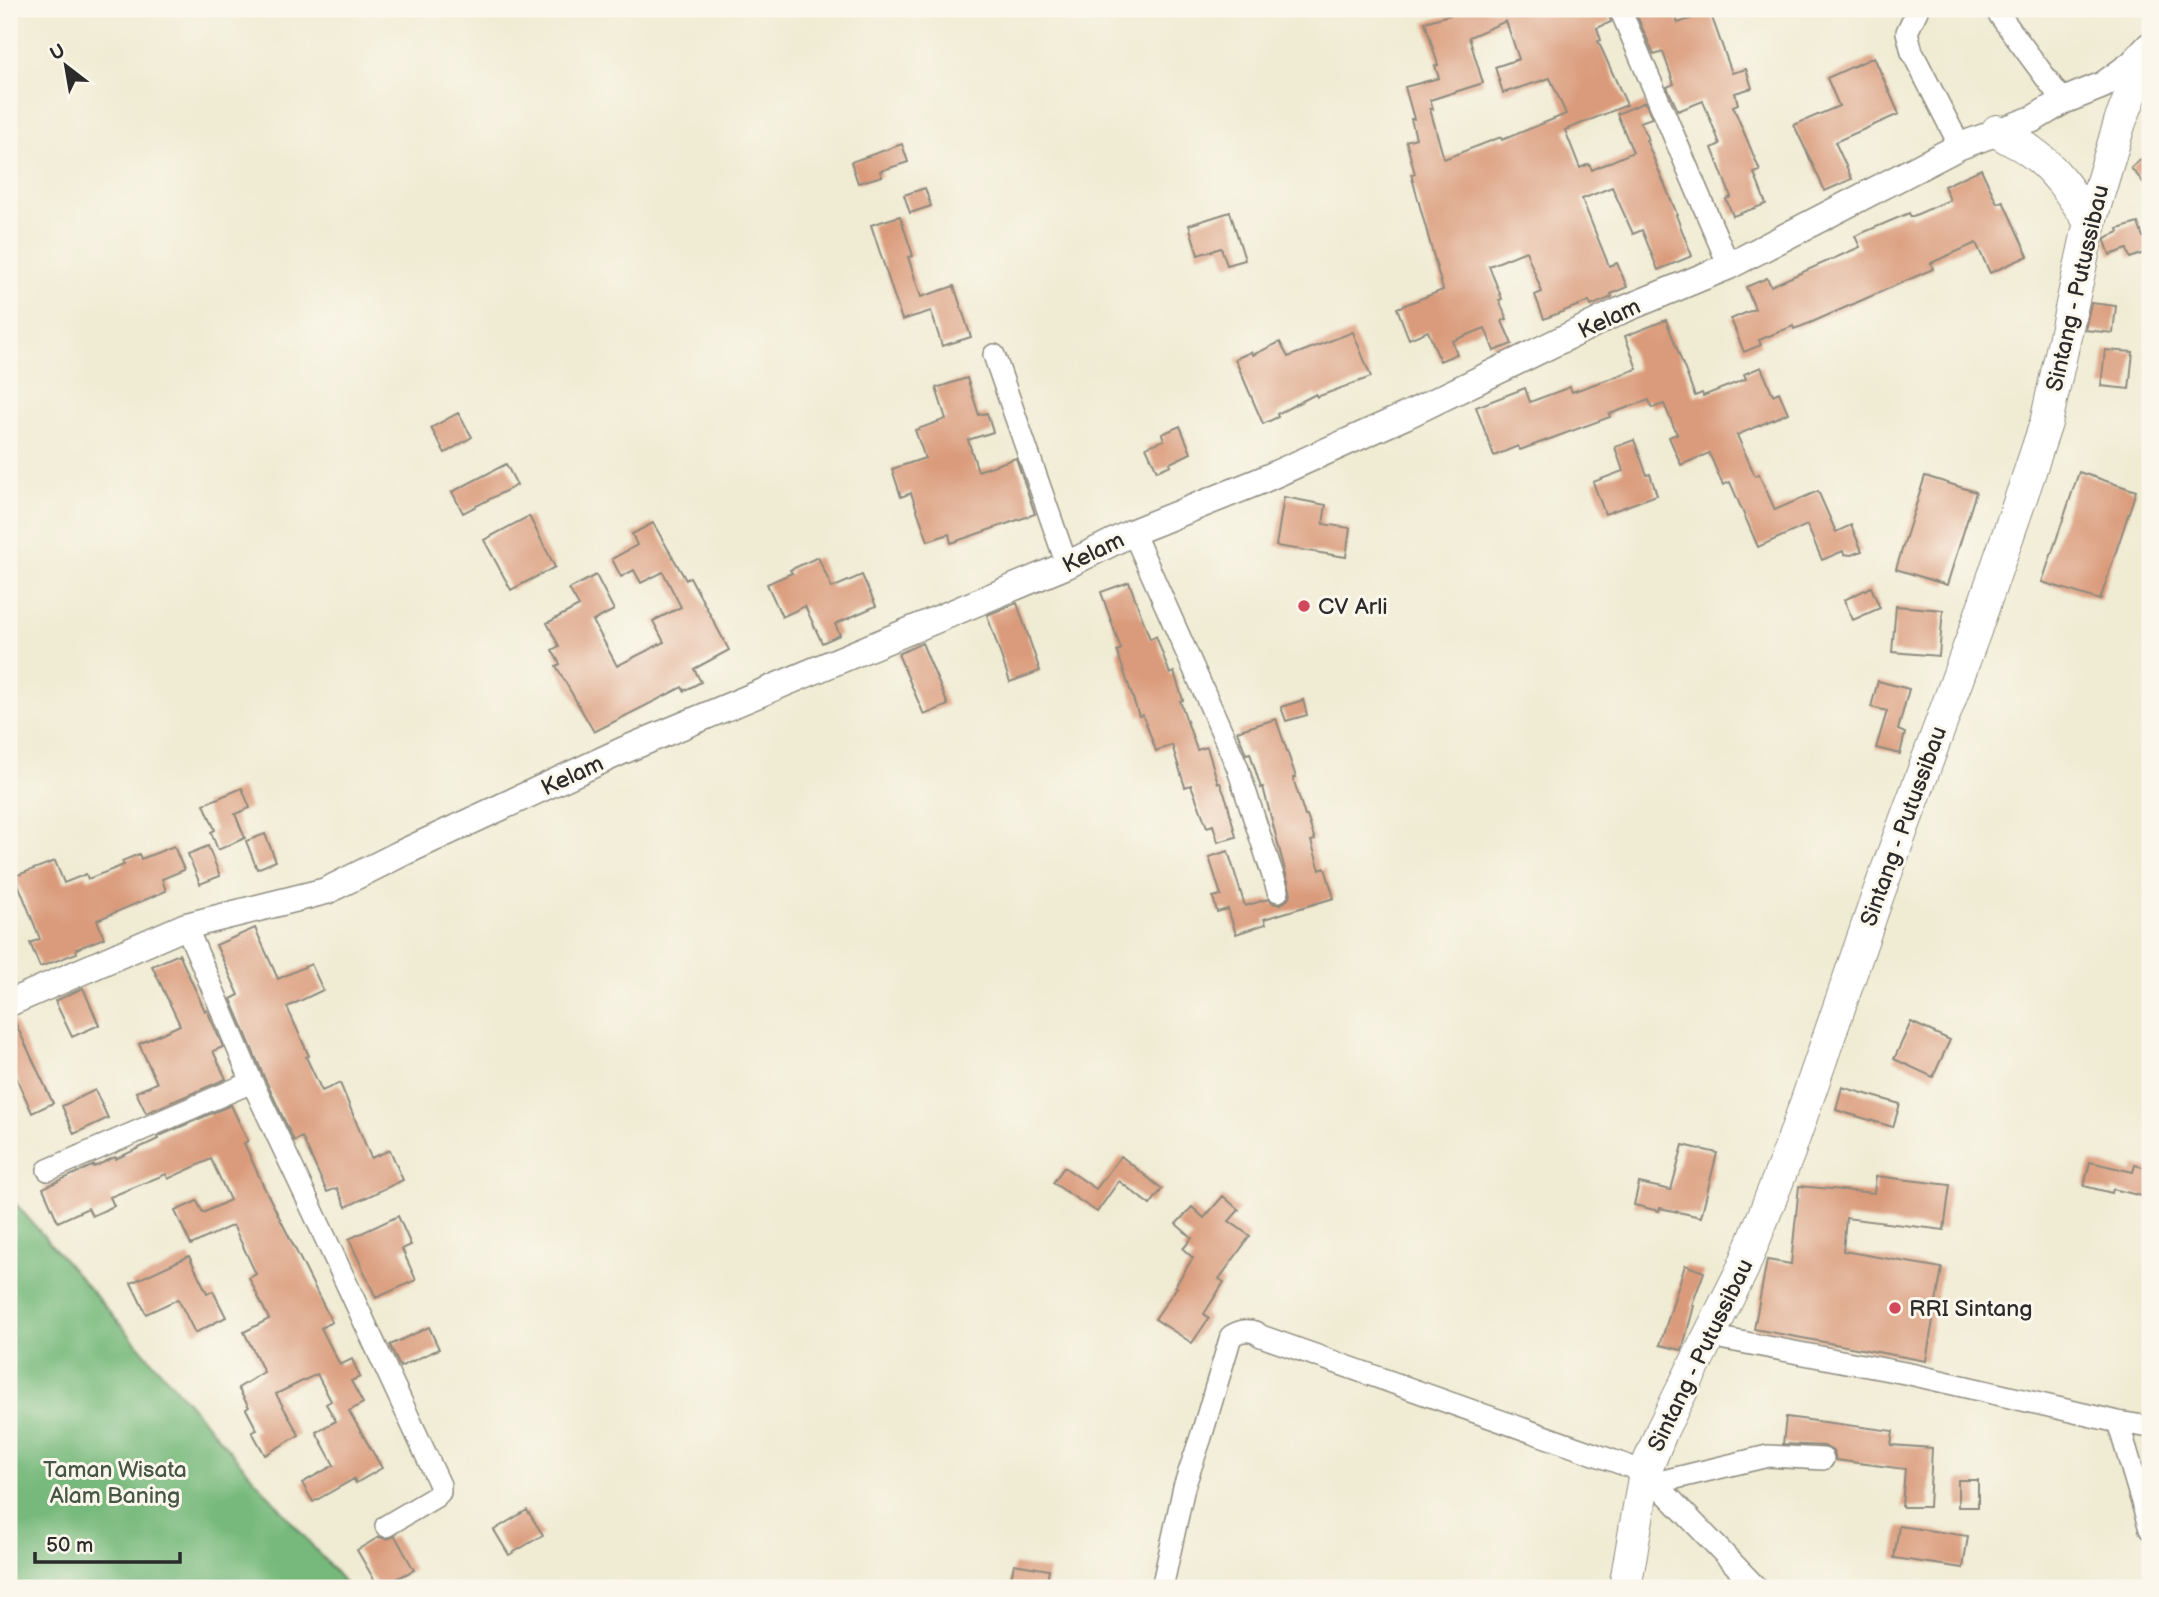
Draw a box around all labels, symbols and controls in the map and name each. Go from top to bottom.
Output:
north arrow [32,32,102,102]
text: U [46,39,70,66]
street label: Sintang - Putussibau [2041,182,2115,394]
street label: Kelam [1574,292,1645,345]
street label: Kelam [1058,526,1129,580]
place label: CV Arli [1318,593,1388,621]
marker: CV Arli [1296,598,1312,614]
street label: Sintang - Putussibau [1855,722,1953,930]
street label: Kelam [537,749,608,802]
street label: Sintang - Putussibau [1642,1255,1760,1456]
place label: RRI Sintang [1909,1295,2033,1323]
marker: RRI Sintang [1887,1300,1903,1316]
park label: Taman Wisata Alam Baning [43,1456,187,1510]
scale bar [35,1520,180,1564]
text: 50 m [46,1533,93,1558]

